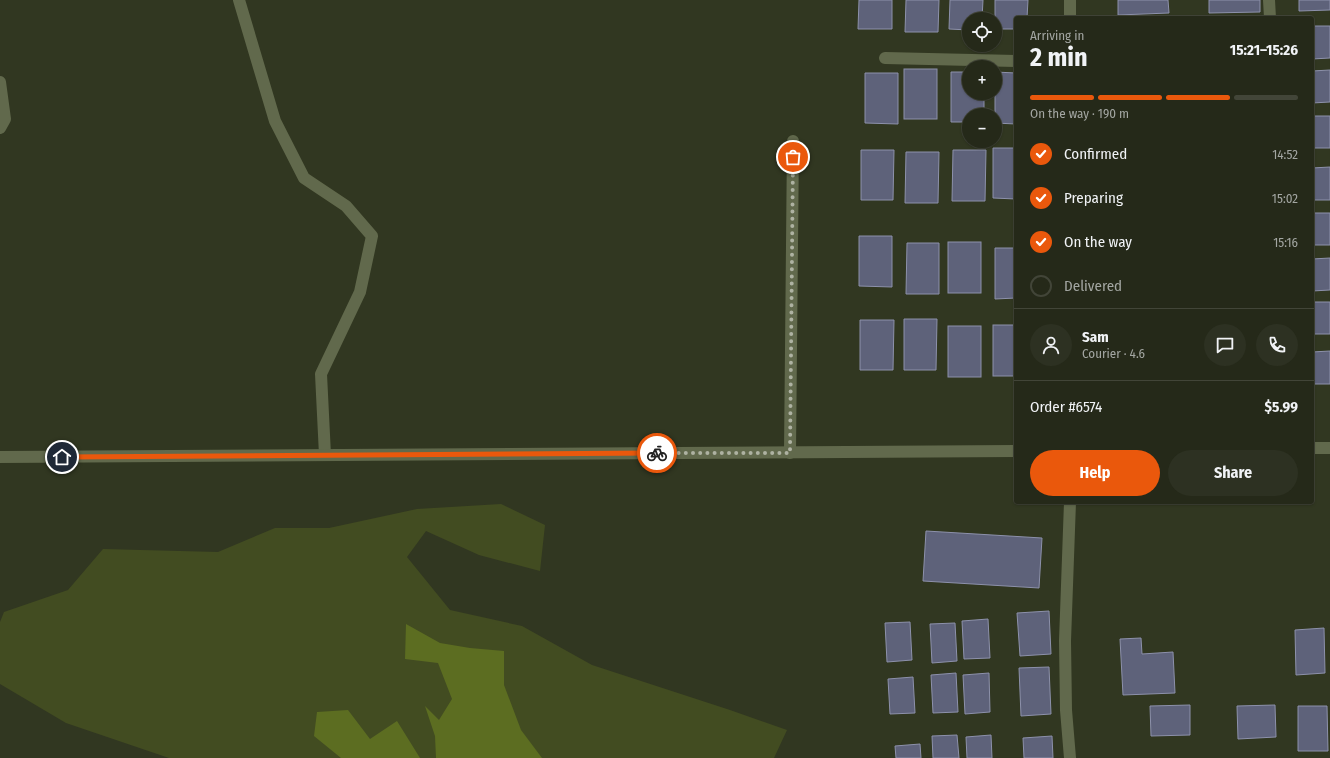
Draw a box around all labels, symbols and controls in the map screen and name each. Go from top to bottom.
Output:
map controls [962,12,1002,148]
button: locate [962,12,1002,52]
text: Arriving in [1030,28,1084,43]
text: 15:21–15:26 [1230,41,1298,59]
text: 2 min [1030,42,1088,73]
button: + [962,60,1002,100]
text: On the way · 190 m [1030,106,1129,121]
button: − [962,108,1002,148]
pin [776,140,810,174]
icon: check [1030,143,1052,165]
text: Confirmed [1064,145,1127,163]
icon: bag [782,146,804,168]
text: 14:52 [1272,147,1298,162]
icon: check [1030,187,1052,209]
text: Preparing [1064,189,1123,207]
text: 15:02 [1272,191,1298,206]
icon: check [1030,231,1052,253]
text: On the way [1064,233,1132,251]
text: 15:16 [1273,235,1298,250]
text: Delivered [1064,277,1122,295]
button: person [1030,324,1072,366]
button: chat [1204,324,1246,366]
button: phone [1256,324,1298,366]
text: Sam [1082,328,1109,346]
text: Courier · 4.6 [1082,346,1145,361]
text: Order #6574 [1030,398,1102,416]
text: $5.99 [1265,398,1298,416]
courier [637,433,677,473]
pin [45,440,79,474]
icon: bike [646,442,668,464]
icon: home [51,446,73,468]
button: Help [1030,450,1160,496]
button: Share [1168,450,1298,496]

